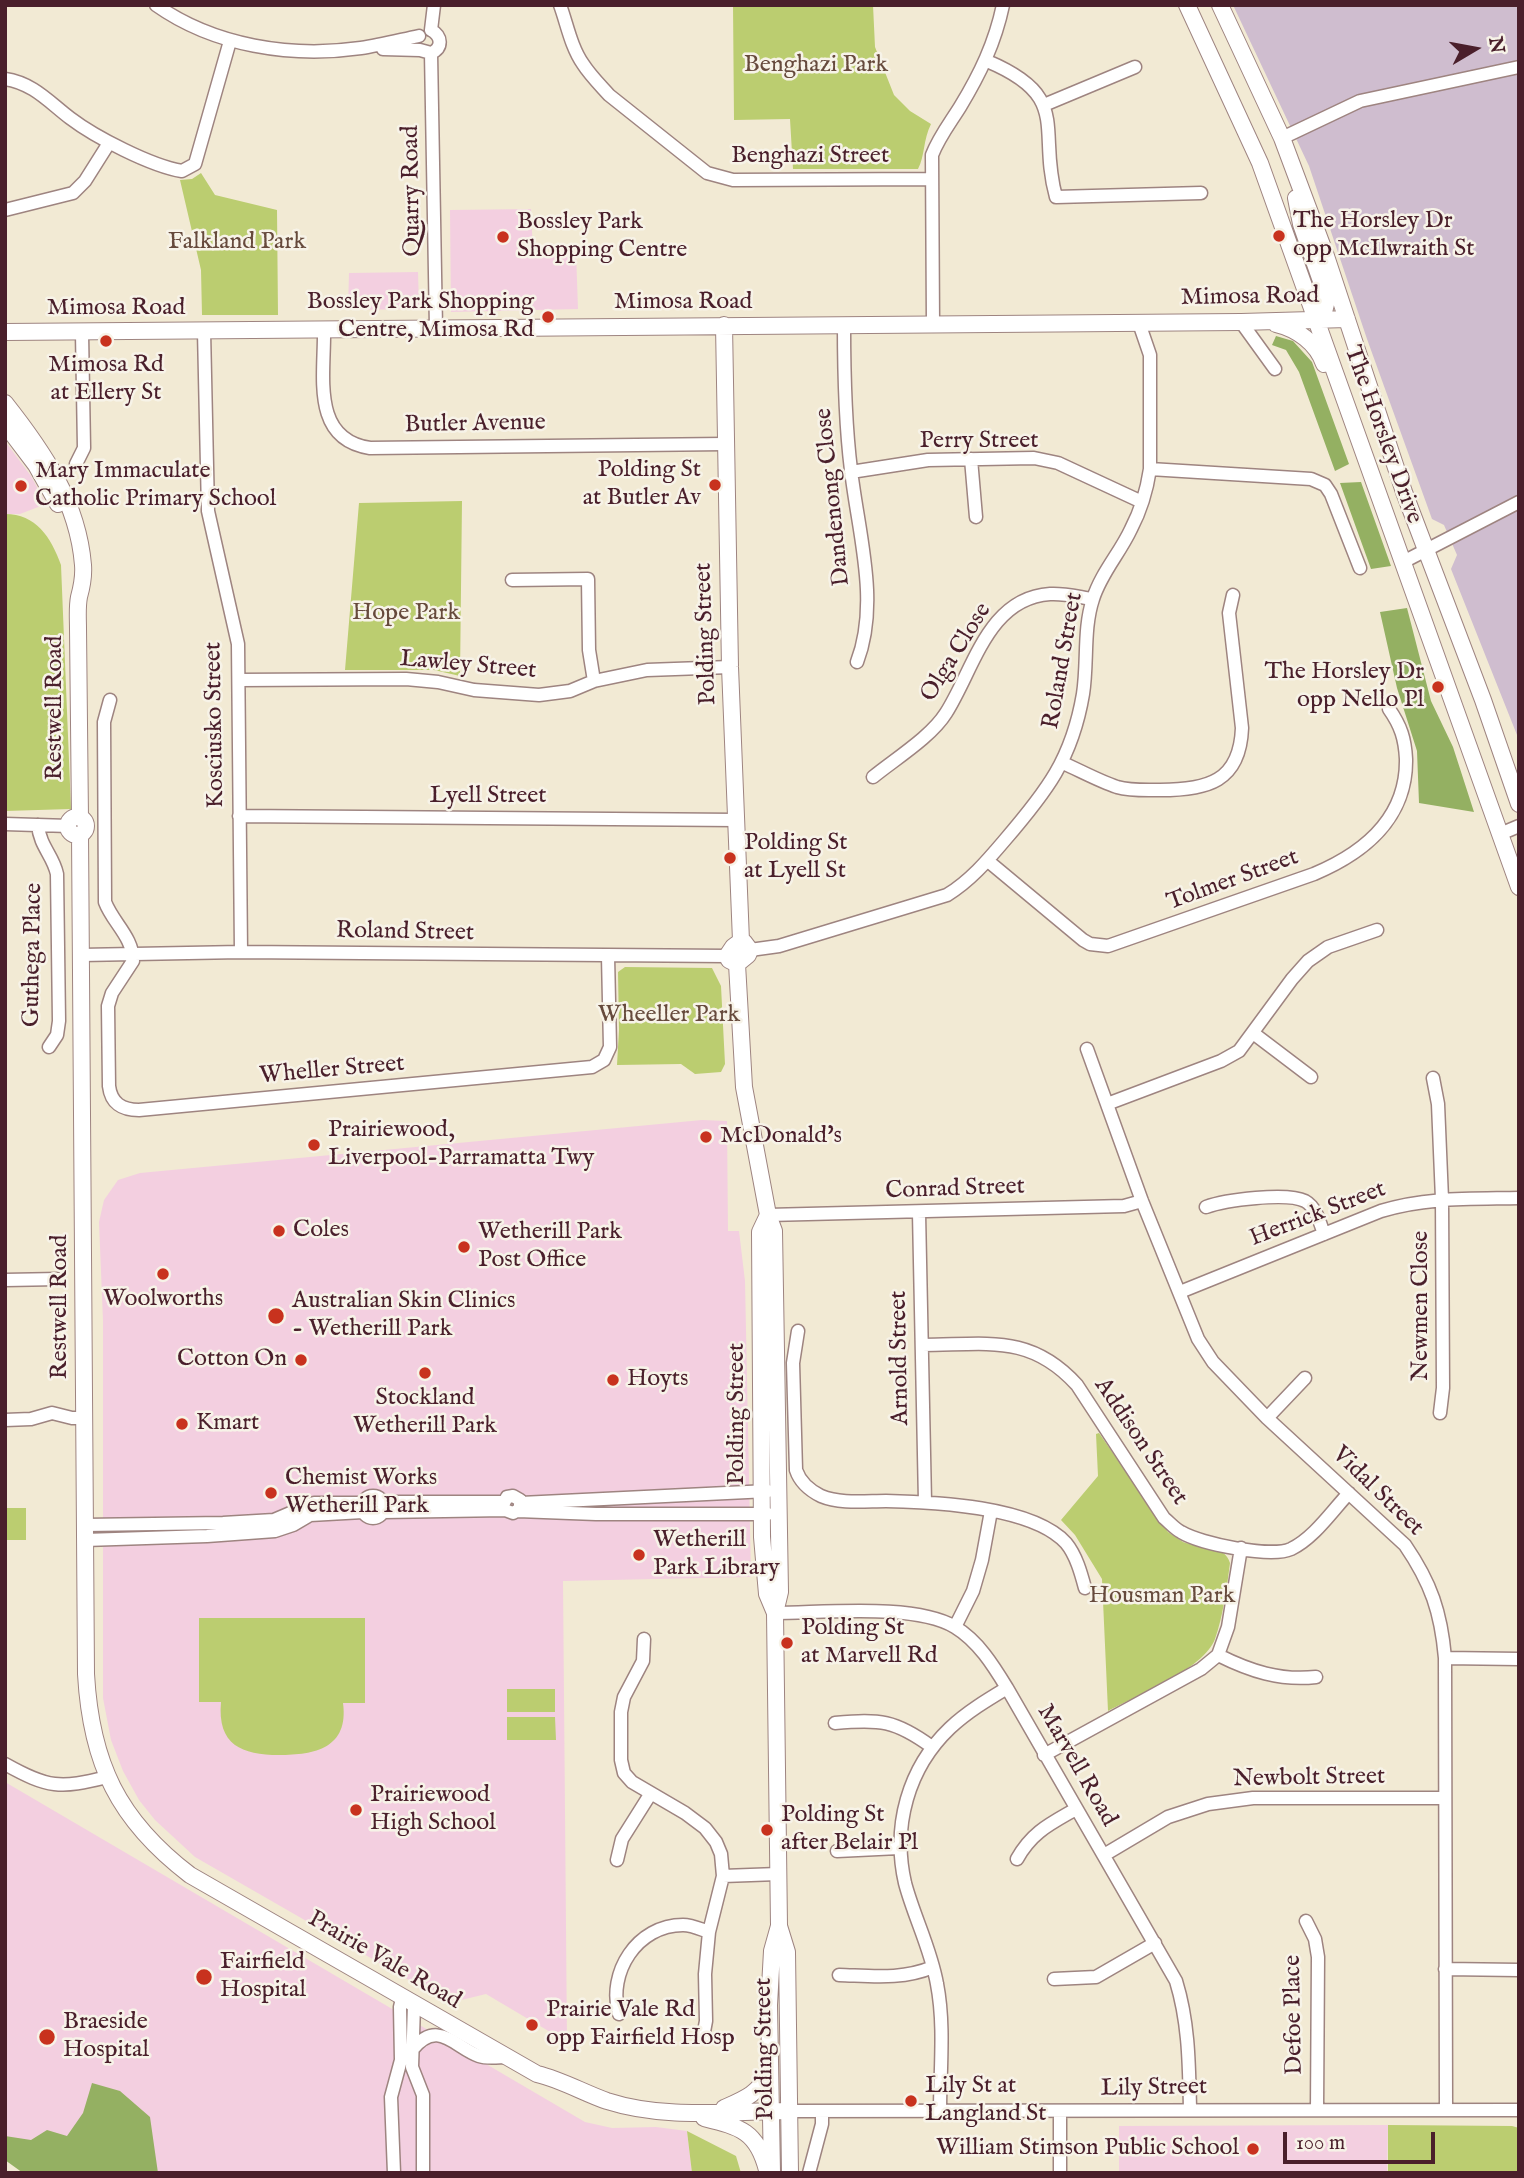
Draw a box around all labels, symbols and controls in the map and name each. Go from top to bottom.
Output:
north arrow [1440,14,1510,84]
text: N [1482,35,1509,56]
park label: Benghazi Park [744,52,888,80]
street label: Quarry Road [397,125,429,257]
street label: Benghazi Street [731,143,889,171]
place label: The Horsley Dr opp McIlwraith St [1293,208,1474,264]
place label: Bossley Park Shopping Centre [517,209,687,265]
marker: The Horsley Dr opp McIlwraith St [1271,228,1287,244]
park label: Falkland Park [168,229,306,257]
marker: Bossley Park Shopping Centre [495,229,511,245]
street label: Mimosa Road [1180,282,1320,314]
place label: Bossley Park Shopping Centre, Mimosa Rd [307,289,534,345]
street label: Mimosa Road [614,289,752,317]
street label: Mimosa Road [47,295,185,323]
marker: Bossley Park Shopping Centre, Mimosa Rd [540,309,556,325]
marker: Mimosa Rd at Ellery St [98,333,114,349]
street label: The Horsley Drive [1336,342,1428,528]
place label: Mimosa Rd at Ellery St [48,352,164,408]
street label: Dandenong Close [810,407,858,587]
street label: Butler Avenue [404,409,546,441]
street label: Perry Street [920,428,1038,456]
place label: Polding St at Butler Av [583,457,701,513]
place label: Mary Immaculate Catholic Primary School [35,458,276,514]
marker: Polding St at Butler Av [707,477,723,493]
marker: Mary Immaculate Catholic Primary School [13,478,29,494]
street label: Polding Street [690,562,724,706]
street label: Roland Street [1038,590,1090,732]
street label: Olga Close [915,598,999,708]
park label: Hope Park [352,600,460,628]
street label: Restwell Road [42,635,70,781]
street label: Kosciusko Street [200,641,232,809]
street label: Lawley Street [399,646,537,686]
place label: The Horsley Dr opp Nello Pl [1265,659,1424,715]
marker: The Horsley Dr opp Nello Pl [1430,679,1446,695]
street label: Lyell Street [429,783,547,811]
place label: Polding St at Lyell St [744,830,848,886]
street label: Tolmer Street [1163,844,1303,918]
marker: Polding St at Lyell St [722,850,738,866]
street label: Guthega Place [18,883,50,1027]
street label: Roland Street [336,917,474,949]
park label: Wheeller Park [598,1002,740,1030]
street label: Wheller Street [258,1050,406,1092]
place label: Prairiewood, Liverpool-Parramatta Twy [328,1117,594,1173]
place label: McDonald's [720,1123,842,1151]
marker: McDonald's [698,1129,714,1145]
marker: Prairiewood, Liverpool-Parramatta Twy [306,1137,322,1153]
street label: Conrad Street [885,1173,1025,1207]
street label: Herrick Street [1246,1176,1390,1254]
place label: Coles [293,1217,349,1245]
place label: Wetherill Park Post Office [478,1219,622,1275]
marker: Coles [271,1223,287,1239]
street label: Newmen Close [1408,1231,1436,1381]
street label: Restwell Road [47,1234,75,1380]
marker: Wetherill Park Post Office [456,1239,472,1255]
marker: Woolworths [155,1266,171,1282]
place label: Woolworths [103,1286,223,1314]
place label: Australian Skin Clinics - Wetherill Park [292,1288,516,1344]
street label: Arnold Street [885,1290,917,1426]
marker: Australian Skin Clinics - Wetherill Park [266,1306,286,1326]
street label: Polding Street [724,1343,752,1485]
place label: Cotton On [177,1346,287,1374]
marker: Cotton On [293,1352,309,1368]
marker: Stockland Wetherill Park [417,1365,433,1381]
place label: Hoyts [627,1366,688,1394]
marker: Hoyts [605,1372,621,1388]
street label: Addison Street [1087,1373,1193,1511]
place label: Stockland Wetherill Park [353,1385,497,1441]
place label: Kmart [196,1410,259,1438]
marker: Kmart [174,1416,190,1432]
street label: Vidal Street [1325,1441,1429,1543]
place label: Chemist Works Wetherill Park [285,1465,437,1521]
marker: Chemist Works Wetherill Park [263,1485,279,1501]
place label: Wetherill Park Library [653,1527,780,1583]
marker: Wetherill Park Library [631,1547,647,1563]
park label: Housman Park [1089,1583,1235,1611]
place label: Polding St at Marvell Rd [801,1615,937,1671]
marker: Polding St at Marvell Rd [779,1635,795,1651]
street label: Marvell Road [1030,1700,1122,1832]
street label: Newbolt Street [1233,1763,1385,1795]
place label: Prairiewood High School [370,1782,496,1838]
marker: Prairiewood High School [348,1802,364,1818]
place label: Polding St after Belair Pl [781,1802,918,1858]
marker: Polding St after Belair Pl [759,1822,775,1838]
street label: Prairie Vale Road [302,1905,466,2017]
place label: Fairfield Hospital [220,1949,306,2005]
street label: Defoe Place [1280,1955,1310,2075]
marker: Fairfield Hospital [194,1967,214,1987]
street label: Polding Street [750,1977,782,2121]
place label: Prairie Vale Rd opp Fairfield Hosp [546,1997,735,2053]
place label: Braeside Hospital [63,2009,149,2065]
marker: Prairie Vale Rd opp Fairfield Hosp [524,2017,540,2033]
marker: Braeside Hospital [37,2027,57,2047]
place label: Lily St at Langland St [925,2073,1047,2129]
street label: Lily Street [1101,2074,1207,2104]
marker: Lily St at Langland St [903,2093,919,2109]
scale bar [1286,2118,1438,2162]
text: 100 m [1296,2130,1345,2157]
place label: William Stimson Public School [936,2135,1239,2163]
marker: William Stimson Public School [1245,2141,1261,2157]

